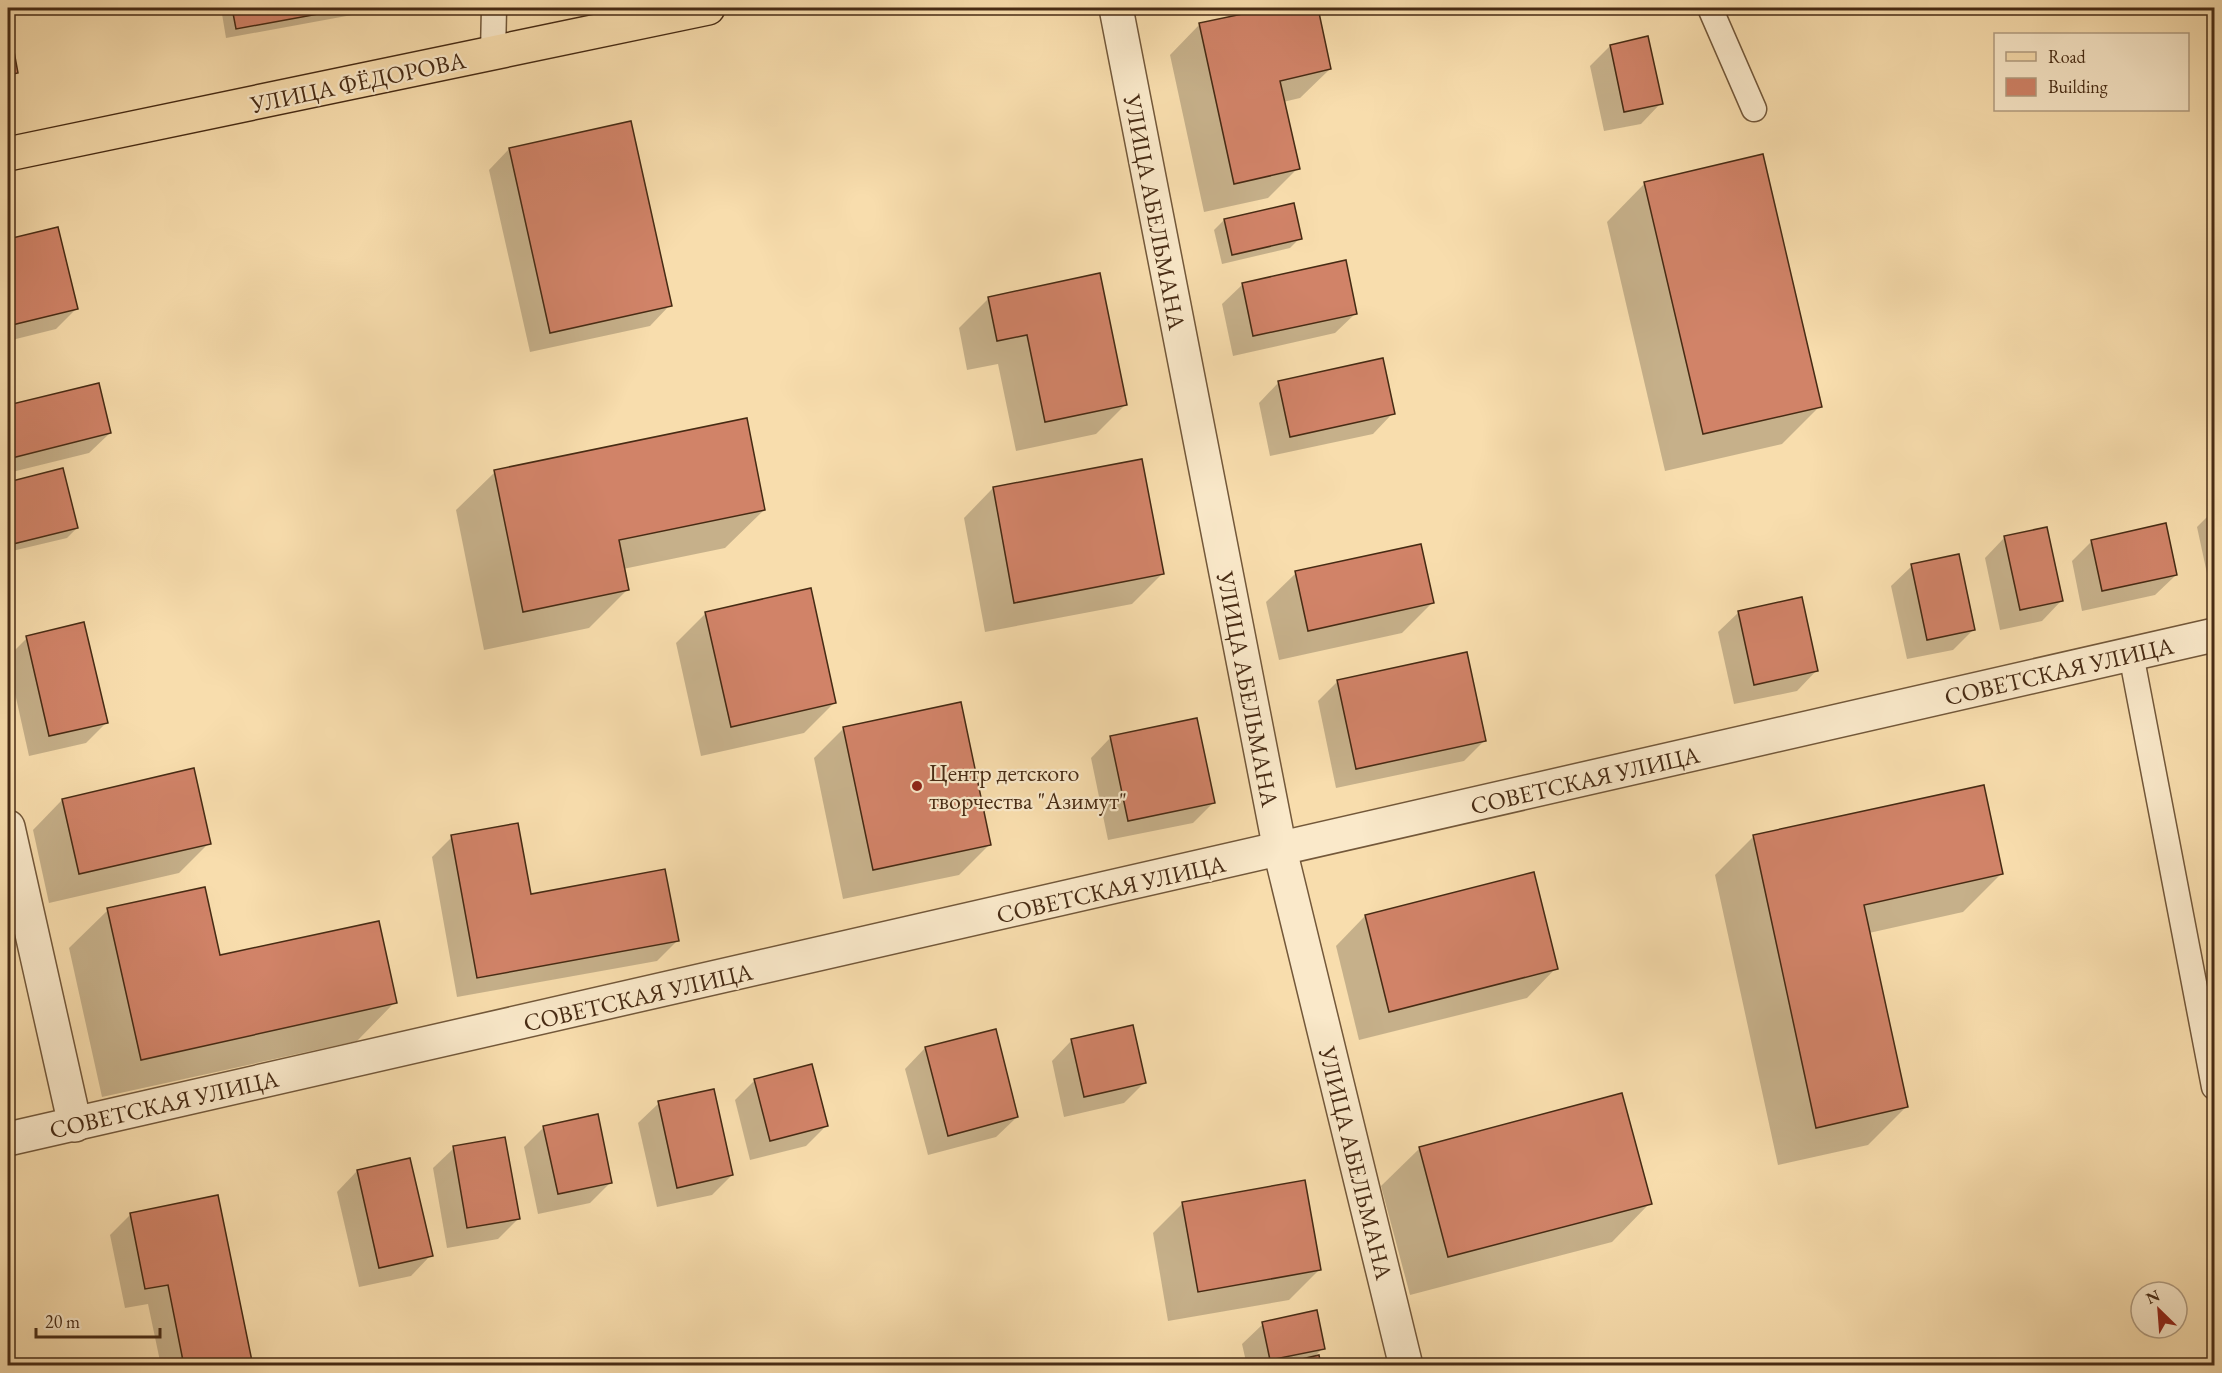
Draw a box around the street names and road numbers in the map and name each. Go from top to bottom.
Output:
street label: УЛИЦА ФЁДОРОВА [247,44,469,120]
street label: УЛИЦА АБЕЛЬМАНА [1117,91,1193,333]
street label: УЛИЦА АБЕЛЬМАНА [1210,568,1286,810]
street label: СОВЕТСКАЯ УЛИЦА [1941,629,2177,712]
street label: СОВЕТСКАЯ УЛИЦА [1467,738,1703,821]
street label: СОВЕТСКАЯ УЛИЦА [993,847,1229,930]
street label: СОВЕТСКАЯ УЛИЦА [520,955,756,1038]
street label: УЛИЦА АБЕЛЬМАНА [1312,1042,1400,1283]
street label: СОВЕТСКАЯ УЛИЦА [46,1062,282,1145]

